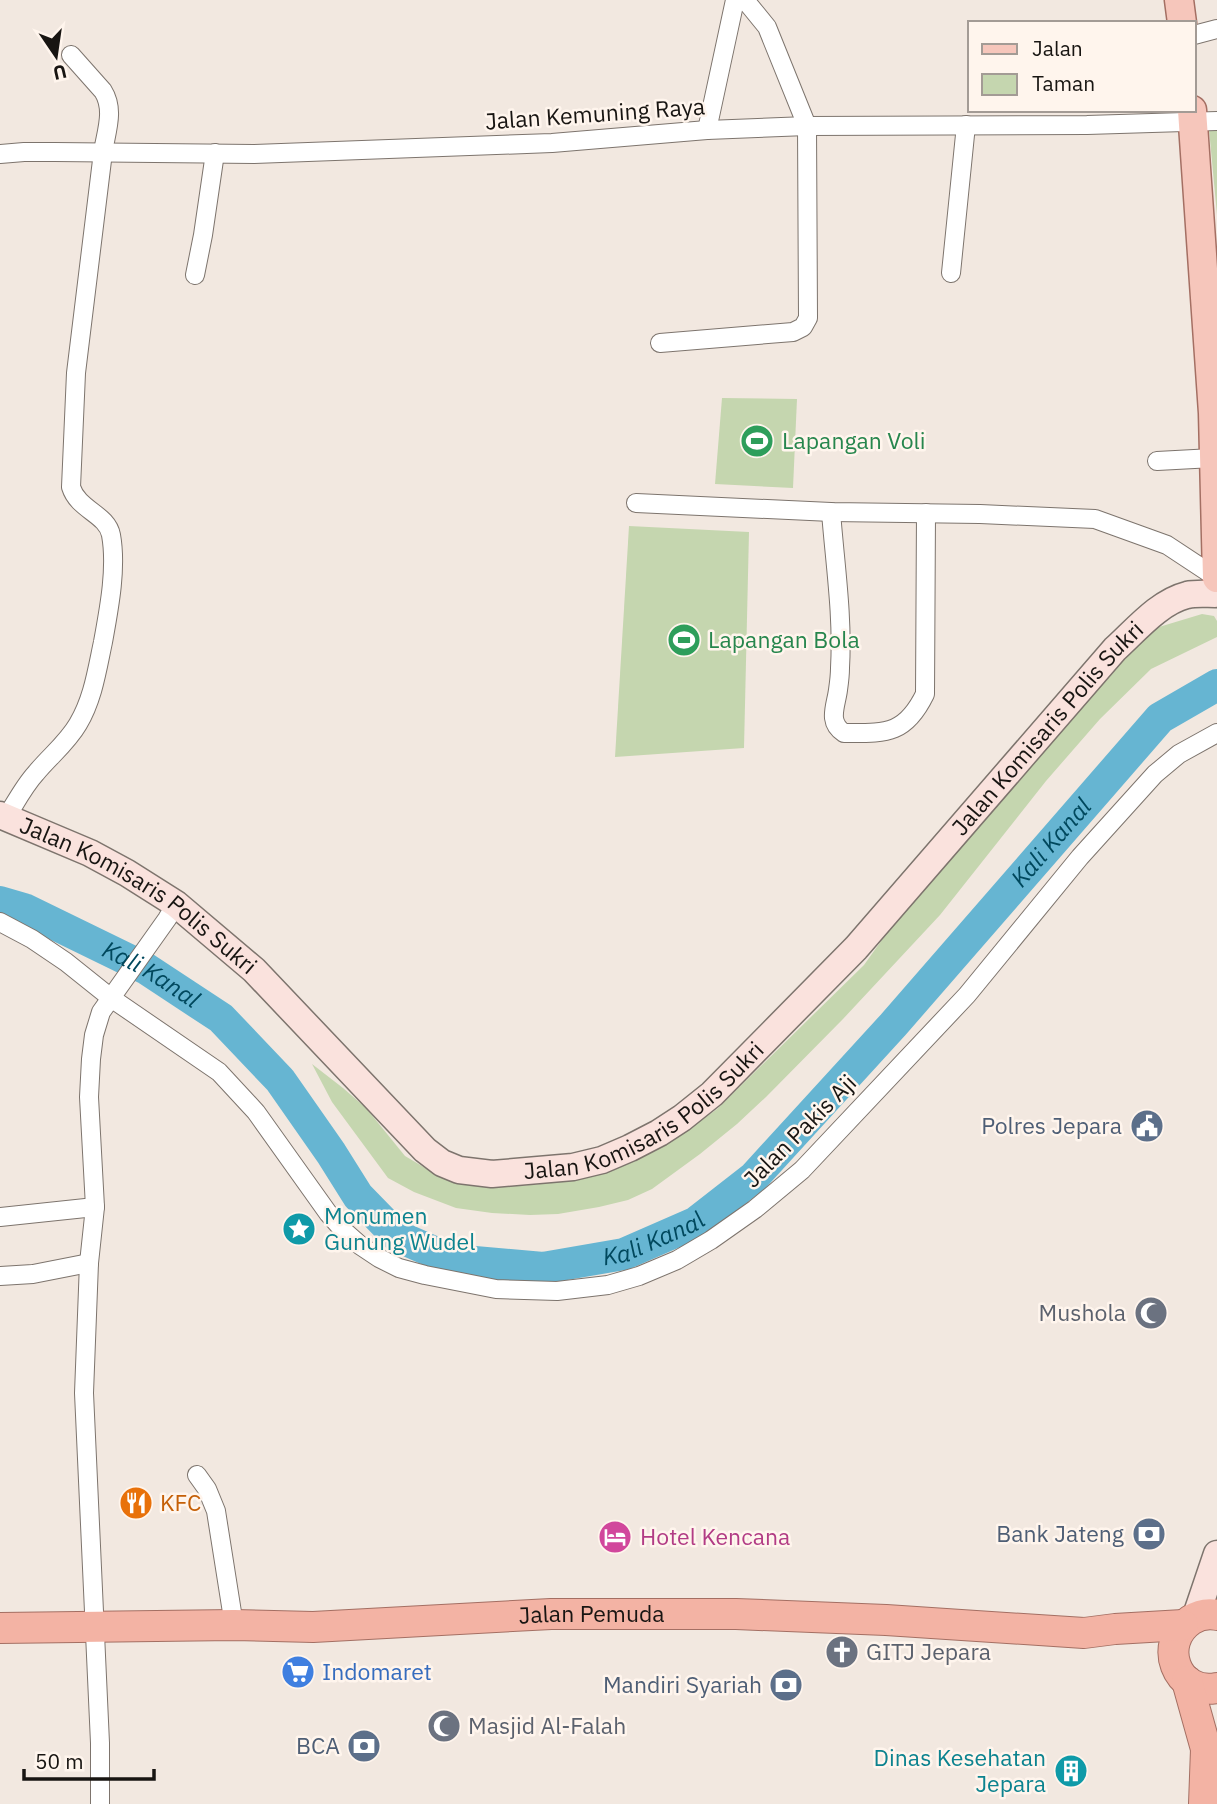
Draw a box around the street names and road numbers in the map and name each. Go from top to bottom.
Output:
street label: Jalan Kemuning Raya [484,90,706,136]
street label: Jalan Komisaris Polis Sukri [944,614,1149,841]
street label: Jalan Komisaris Polis Sukri [16,809,264,980]
street label: Jalan Komisaris Polis Sukri [522,1035,769,1185]
street label: Jalan Pakis Aji [736,1067,862,1193]
street label: Jalan Pemuda [518,1598,665,1630]

